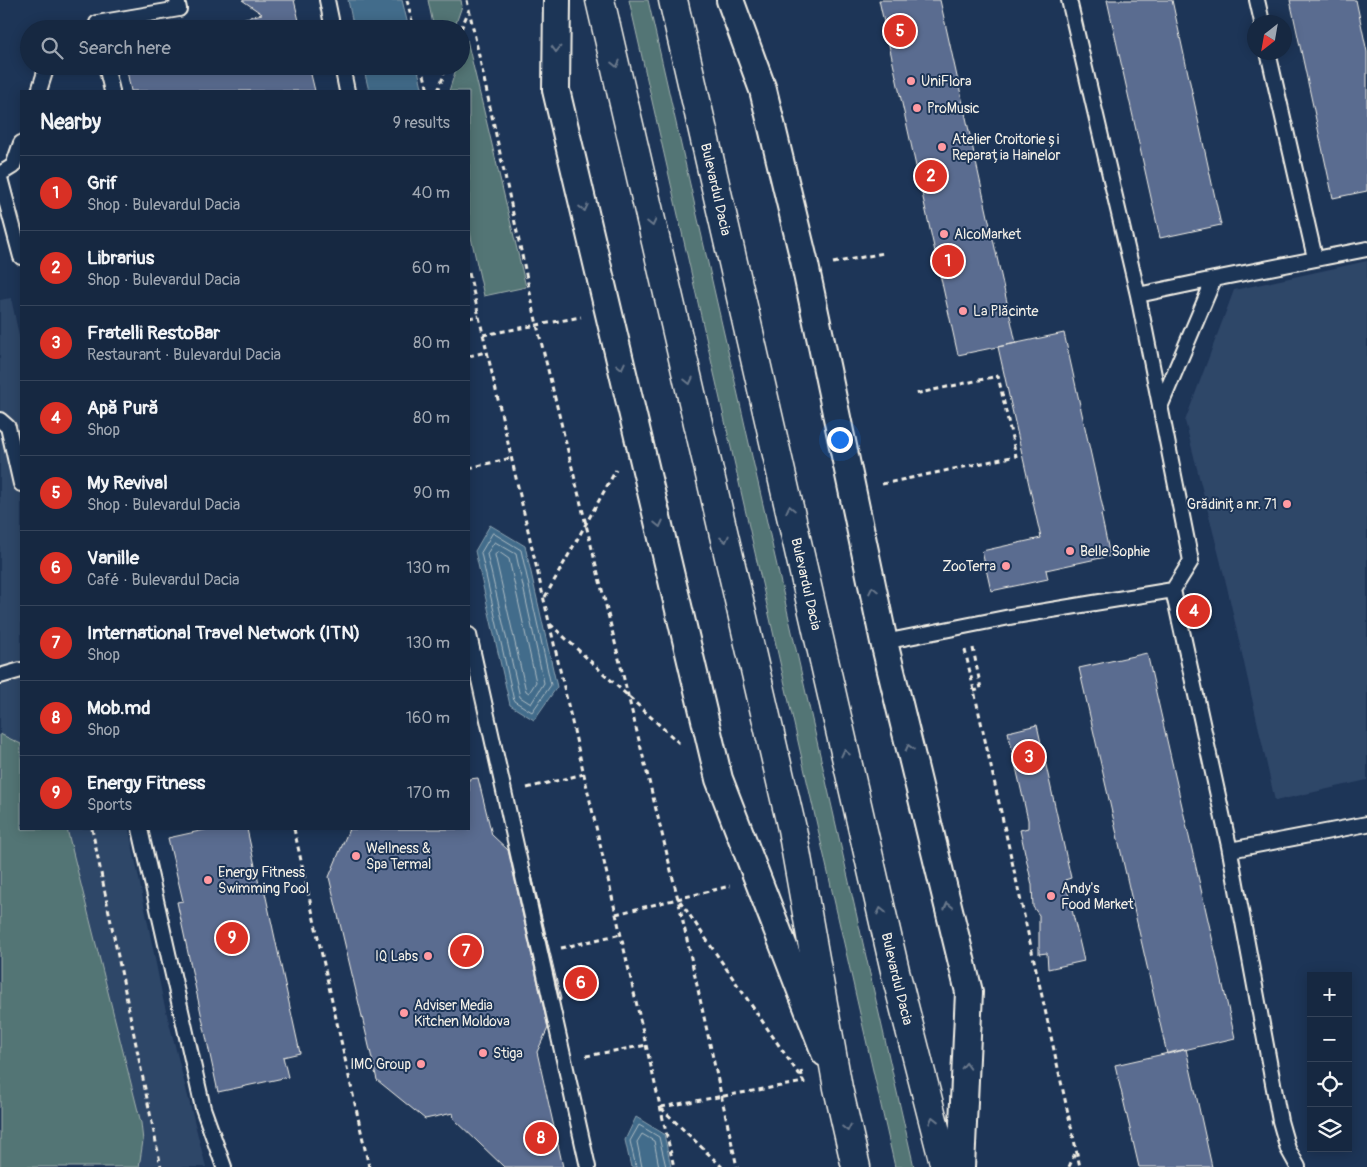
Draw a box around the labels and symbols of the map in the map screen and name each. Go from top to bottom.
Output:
pin: 5 [884,12,916,50]
north arrow [1247,15,1292,60]
one-way arrow [551,45,561,53]
one-way arrow [610,60,621,69]
place label: UniFlora [921,73,971,90]
marker: UniFlora [905,75,917,87]
place label: ProMusic [927,100,980,117]
marker: ProMusic [911,102,923,114]
place label: Atelier Croitorie și Reparația Hainelor [952,131,1060,164]
street label: Bulevardul Dacia [697,141,735,237]
marker: Atelier Croitorie și Reparația Hainelor [936,141,948,153]
pin: 2 [915,157,947,195]
one-way arrow [578,203,589,212]
one-way arrow [646,218,657,227]
place label: AlcoMarket [954,226,1021,243]
marker: AlcoMarket [938,228,950,240]
pin: 1 [932,242,964,280]
place label: La Plăcinte [973,303,1039,320]
marker: La Plăcinte [957,305,969,317]
one-way arrow [615,362,626,371]
one-way arrow [683,377,694,386]
your location [827,427,853,453]
place label: Grădinița nr. 71 [1187,496,1277,513]
marker: Grădinița nr. 71 [1281,498,1293,510]
one-way arrow [785,504,795,513]
one-way arrow [653,520,664,529]
one-way arrow [719,535,730,544]
street label: Bulevardul Dacia [788,536,825,632]
place label: Belle Sophie [1080,543,1150,560]
marker: Belle Sophie [1064,545,1076,557]
place label: ZooTerra [942,558,996,575]
marker: ZooTerra [1000,560,1012,572]
one-way arrow [868,585,878,594]
pin: 4 [1178,592,1210,630]
pin: 3 [1013,738,1045,776]
one-way arrow [904,743,915,752]
one-way arrow [840,748,851,757]
place label: Wellness & Spa Termal [366,840,431,873]
marker: Wellness & Spa Termal [350,850,362,862]
place label: Energy Fitness Swimming Pool [218,864,309,897]
marker: Energy Fitness Swimming Pool [202,874,214,886]
place label: Andy's Food Market [1061,880,1134,913]
marker: Andy's Food Market [1045,890,1057,902]
one-way arrow [943,901,954,910]
one-way arrow [876,907,887,916]
pin: 9 [216,919,248,957]
street label: Bulevardul Dacia [878,931,917,1027]
pin: 7 [450,932,482,970]
place label: IQ Labs [375,948,419,965]
marker: IQ Labs [422,950,434,962]
pin: 6 [565,964,597,1002]
place label: Adviser Media Kitchen Moldova [414,997,510,1030]
marker: Adviser Media Kitchen Moldova [398,1007,410,1019]
place label: Stiga [493,1045,523,1062]
marker: Stiga [477,1047,489,1059]
place label: IMC Group [350,1056,411,1073]
marker: IMC Group [415,1058,427,1070]
one-way arrow [960,1062,971,1070]
one-way arrow [928,1115,939,1124]
pin: 8 [525,1119,557,1157]
one-way arrow [841,1123,852,1132]

